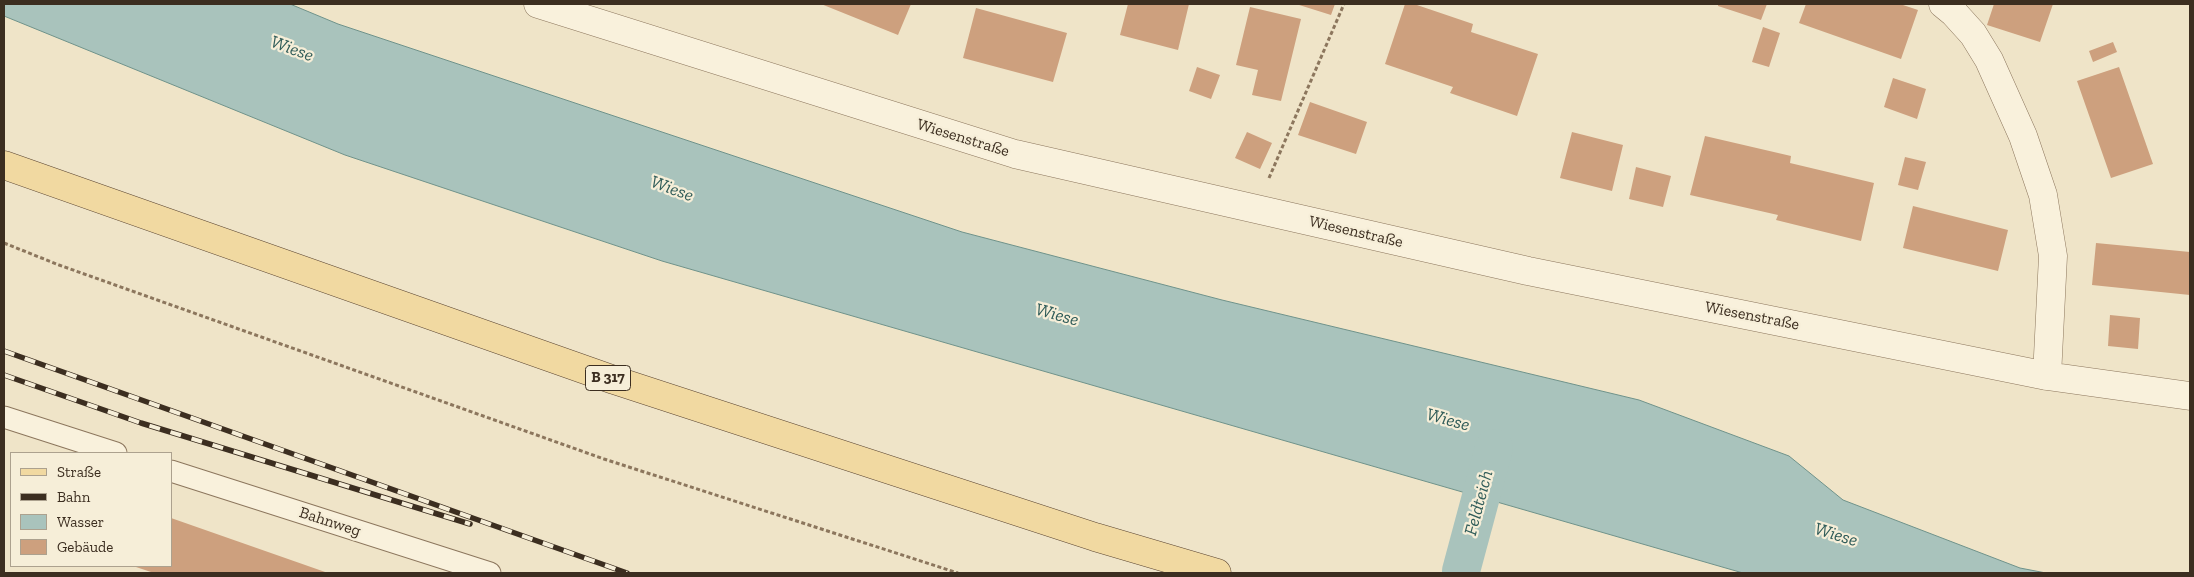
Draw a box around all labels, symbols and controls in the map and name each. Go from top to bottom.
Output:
water label: Wiese [268,31,316,67]
street label: Wiesenstraße [914,115,1012,161]
water label: Wiese [648,171,696,207]
street label: Wiesenstraße [1307,212,1405,252]
street label: Wiesenstraße [1703,297,1801,335]
water label: Wiese [1033,299,1081,331]
road number: B 317 [586,366,630,390]
water label: Wiese [1424,404,1472,436]
legend [10,452,172,567]
text: Straße [57,463,101,481]
water label: Feldteich [1460,468,1498,538]
text: Bahn [57,488,90,506]
street label: Bahnweg [297,503,363,541]
text: Wasser [57,513,104,531]
water label: Wiese [1812,518,1860,552]
text: Gebäude [57,538,113,556]

